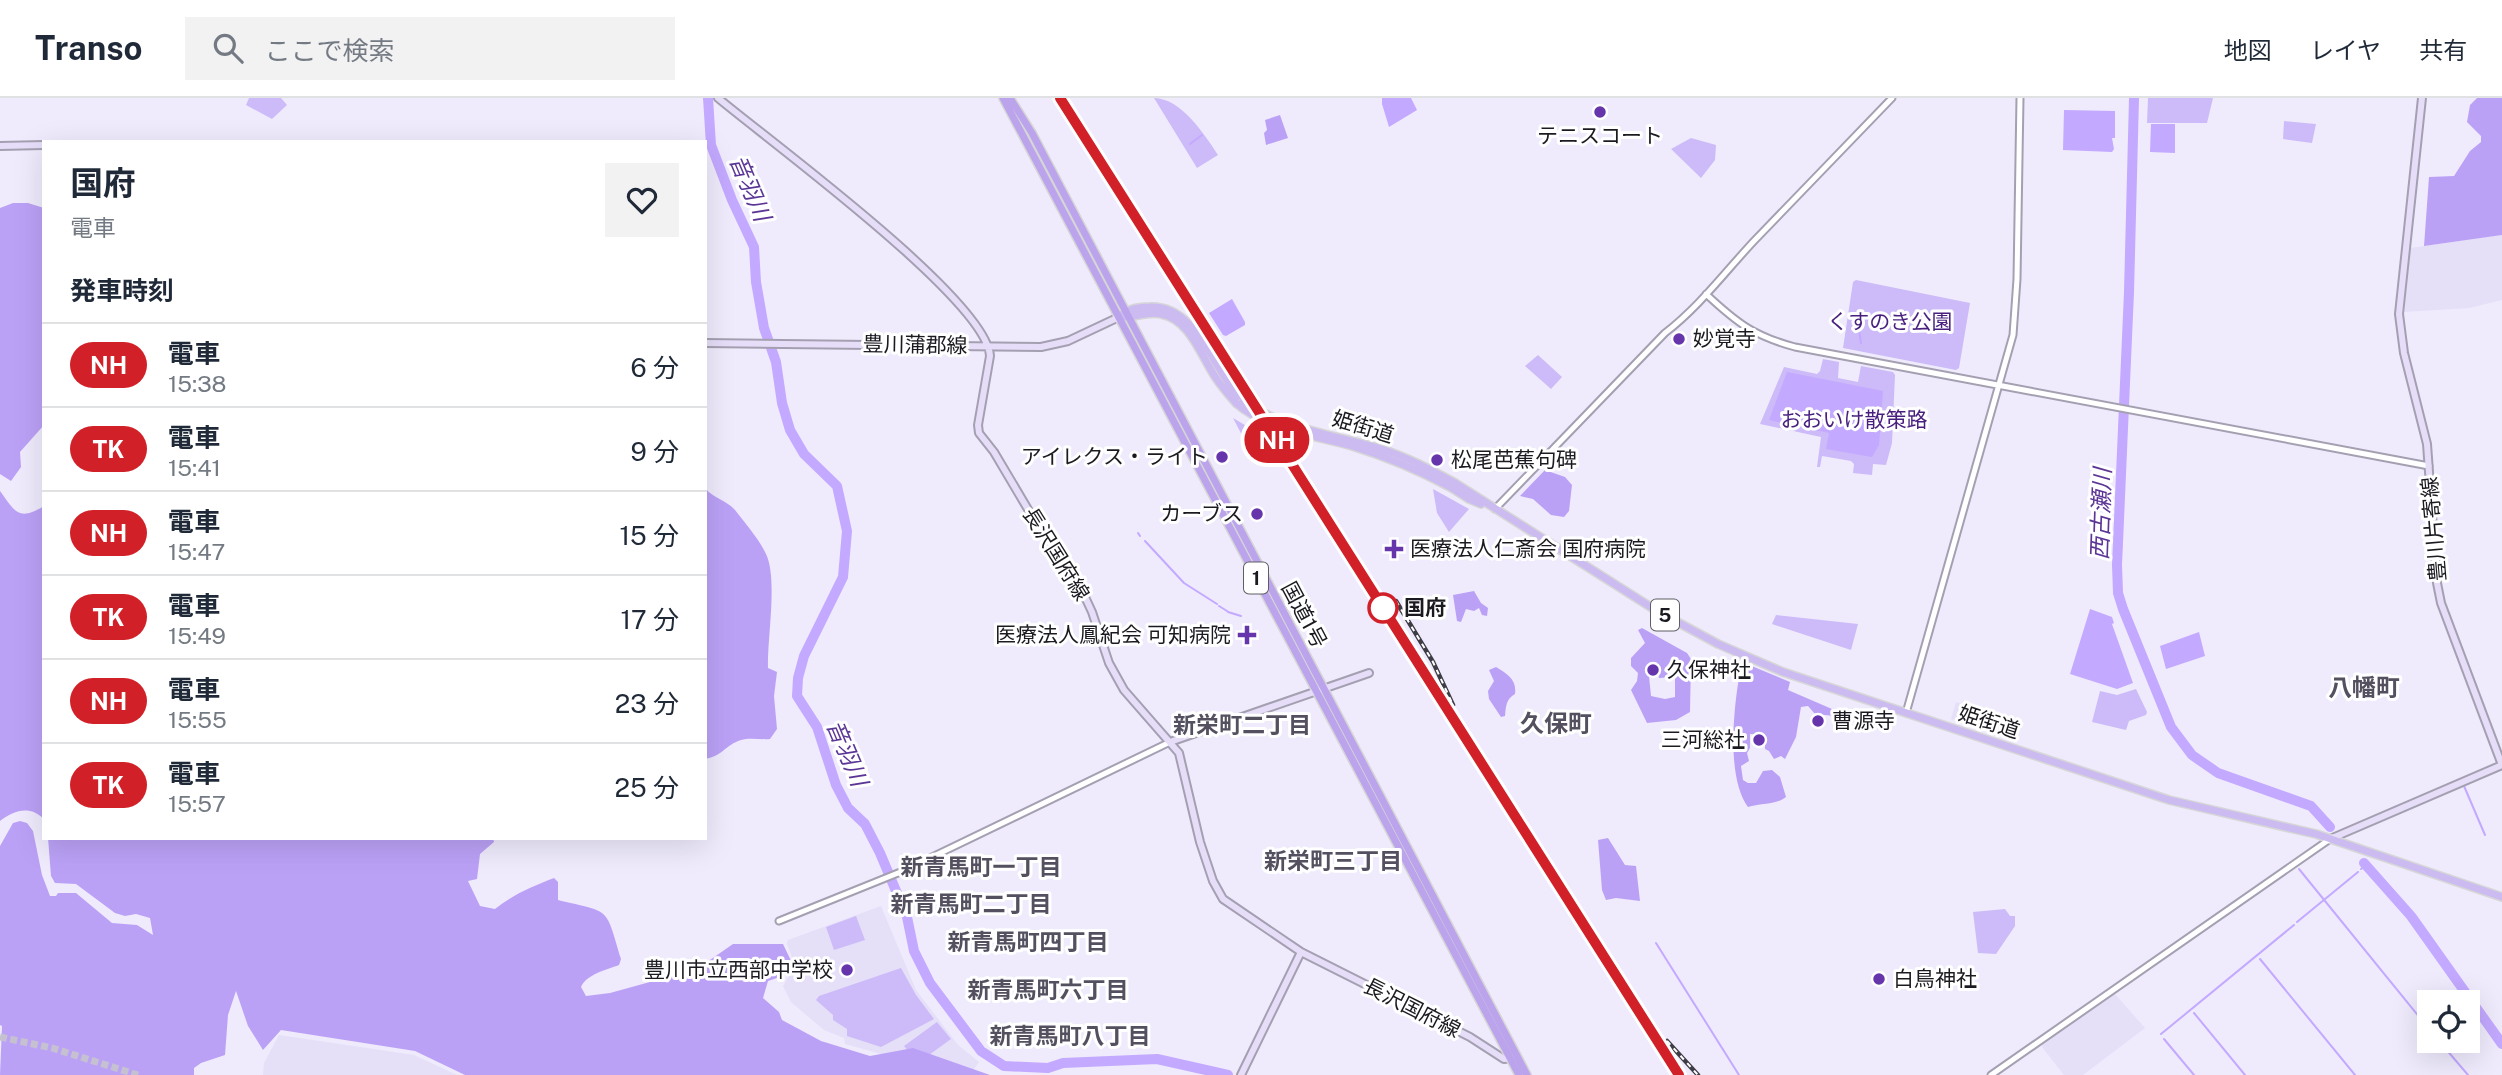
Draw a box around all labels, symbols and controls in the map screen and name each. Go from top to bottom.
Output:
search box [185,17,675,80]
text: Transo [35,29,143,67]
icon: search [209,29,247,67]
text: ここで検索 [265,35,395,66]
text: 地図 [2224,36,2272,64]
text: レイヤ [2310,36,2381,64]
text: 共有 [2419,36,2467,64]
marker: テニスコート [1592,104,1608,120]
place label: テニスコート [1537,123,1663,148]
water label: 音羽川 [725,151,778,228]
button: heart [605,163,679,237]
text: 国府 [70,164,136,202]
text: 電車 [70,214,116,241]
text: 発車時刻 [70,275,174,306]
park label: くすのき公園 [1827,309,1953,334]
place label: 妙覚寺 [1693,326,1756,351]
street label: 豊川蒲郡線 [862,331,968,358]
marker: 妙覚寺 [1671,331,1687,347]
text: 電車 [168,338,220,369]
text: NH [90,351,127,379]
text: 6 分 [630,352,679,383]
text: 15:38 [168,370,227,397]
street label: 姫街道 [1329,405,1397,448]
park label: おおいけ散策路 [1781,407,1928,432]
line badge: NH [1246,417,1308,463]
text: 電車 [168,422,220,453]
text: NH [1258,426,1296,454]
text: TK [93,435,125,463]
text: 9 分 [630,436,679,467]
place label: アイレクス・ライト [1021,444,1208,469]
place label: 松尾芭蕉句碑 [1451,447,1577,472]
marker: アイレクス・ライト [1214,449,1230,465]
marker: 松尾芭蕉句碑 [1429,452,1445,468]
text: 15:41 [168,454,221,481]
water label: 西古瀬川 [2085,465,2116,560]
street label: 豊川片寄線 [2416,476,2451,582]
place label: カーブス [1160,501,1243,526]
street label: 長沢国府線 [1018,503,1095,605]
text: 電車 [168,506,220,537]
marker: カーブス [1249,506,1265,522]
text: NH [90,519,127,547]
text: 15 分 [619,520,679,551]
place label: 医療法人仁斎会 国府病院 [1410,536,1646,561]
text: 15:47 [168,538,225,565]
marker: 医療法人仁斎会 国府病院 [1384,539,1404,559]
road number: 1 [1244,562,1268,593]
street label: 国道1号 [1277,577,1332,652]
text: 電車 [168,590,220,621]
marker: 国府 [1368,593,1398,623]
place label: 国府 [1404,595,1446,620]
road number: 5 [1651,600,1679,630]
text: TK [93,603,125,631]
text: 17 分 [620,604,679,635]
text: 15:49 [168,622,226,649]
place label: 医療法人鳳紀会 可知病院 [995,622,1231,647]
marker: 医療法人鳳紀会 可知病院 [1237,625,1257,645]
place label: 久保神社 [1667,657,1751,682]
marker: 久保神社 [1645,662,1661,678]
district label: 八幡町 [2328,673,2400,701]
text: 電車 [168,674,220,705]
text: NH [90,687,127,715]
text: 23 分 [615,688,679,719]
street label: 姫街道 [1955,700,2023,743]
text: 15:55 [168,706,227,733]
place label: 曹源寺 [1832,708,1895,733]
district label: 久保町 [1520,709,1592,737]
district label: 新栄町二丁目 [1173,711,1311,738]
marker: 曹源寺 [1810,713,1826,729]
water label: 音羽川 [822,716,875,793]
place label: 三河総社 [1661,727,1745,752]
marker: 三河総社 [1751,732,1767,748]
text: 電車 [168,758,220,789]
text: TK [93,771,125,799]
text: 25 分 [615,772,679,803]
text: 15:57 [168,790,226,817]
district label: 新栄町三丁目 [1264,847,1402,874]
district label: 新青馬町一丁目 [901,853,1062,880]
district label: 新青馬町二丁目 [891,890,1052,917]
district label: 新青馬町四丁目 [948,928,1109,955]
place label: 豊川市立西部中学校 [644,957,833,982]
marker: 豊川市立西部中学校 [839,962,855,978]
place label: 白鳥神社 [1893,966,1977,991]
marker: 白鳥神社 [1871,971,1887,987]
street label: 長沢国府線 [1360,973,1465,1043]
district label: 新青馬町六丁目 [968,976,1129,1003]
map controls [2417,990,2480,1053]
button: locate [2417,990,2480,1053]
district label: 新青馬町八丁目 [990,1022,1151,1049]

